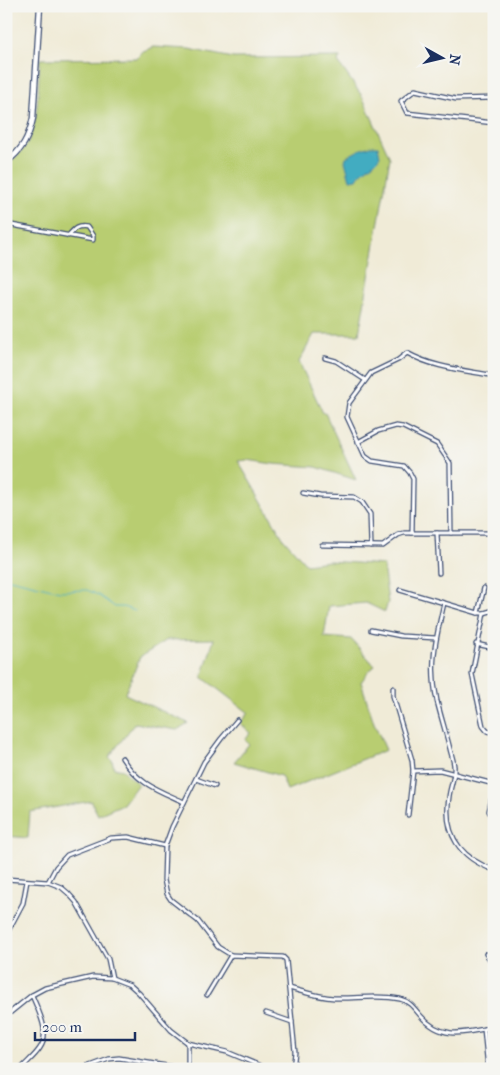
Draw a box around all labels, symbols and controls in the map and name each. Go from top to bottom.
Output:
north arrow [418,32,468,82]
text: N [445,53,464,67]
scale bar [35,1010,135,1042]
text: 200 m [42,1018,82,1036]

